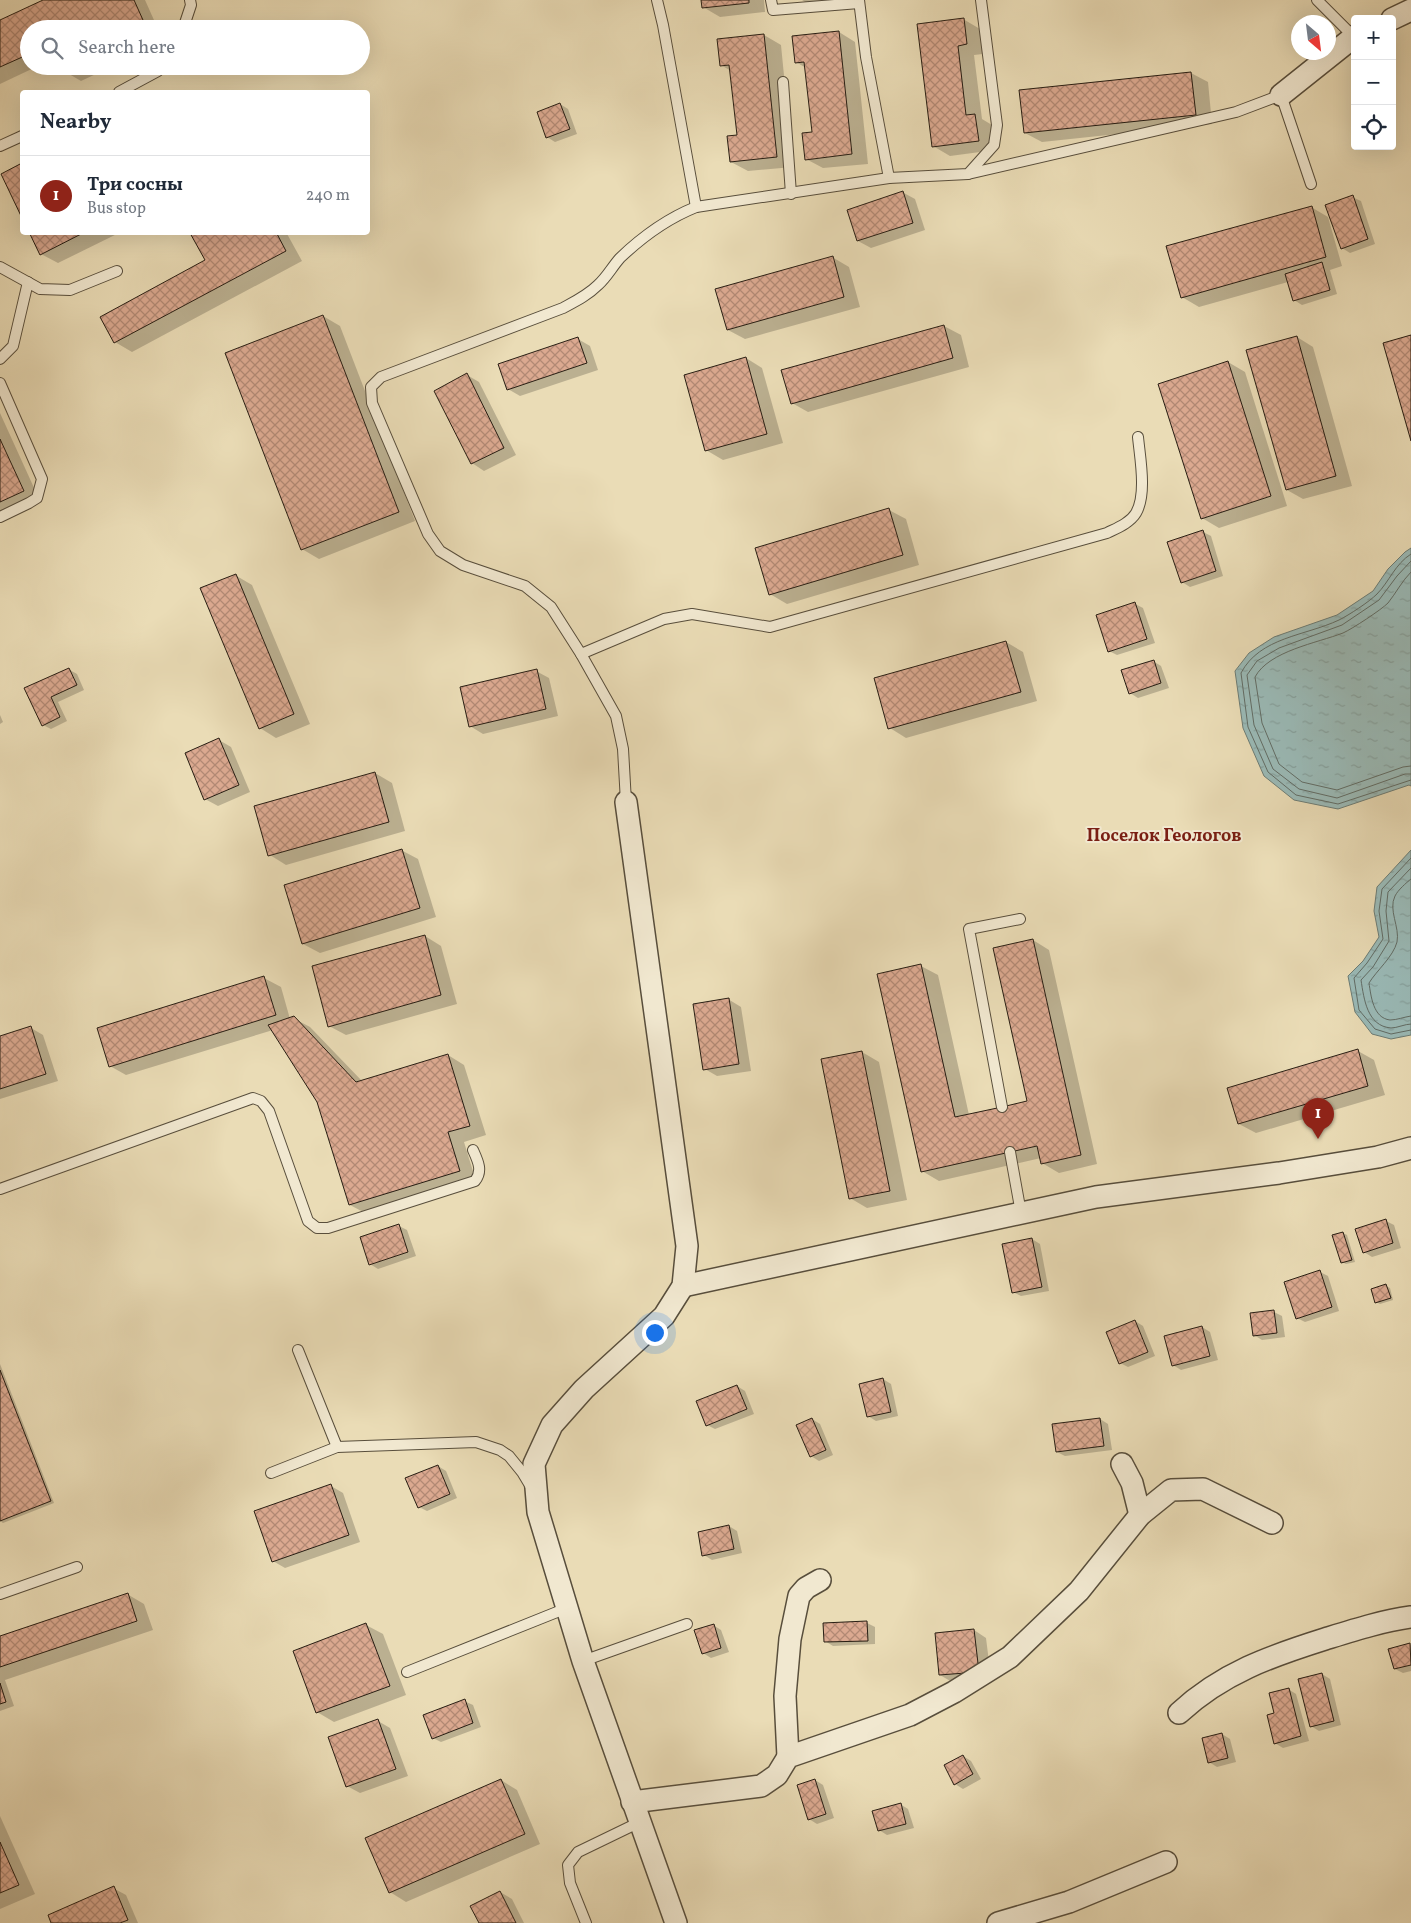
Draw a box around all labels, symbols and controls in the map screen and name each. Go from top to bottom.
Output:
north arrow [1291,15,1336,60]
map controls [1351,15,1396,150]
button: + [1351,15,1396,60]
search box [20,20,370,75]
icon: search [38,34,66,62]
text: Search here [78,35,175,61]
button: − [1351,60,1396,105]
button: locate [1351,105,1396,150]
text: Nearby [40,108,111,137]
text: Три сосны [87,172,183,198]
text: 1 [53,185,59,207]
text: 240 m [306,185,350,207]
text: Bus stop [87,198,146,220]
district label: Поселок Геологов [1086,824,1242,849]
pin: 1 [1302,1098,1334,1139]
your location [642,1320,668,1346]

